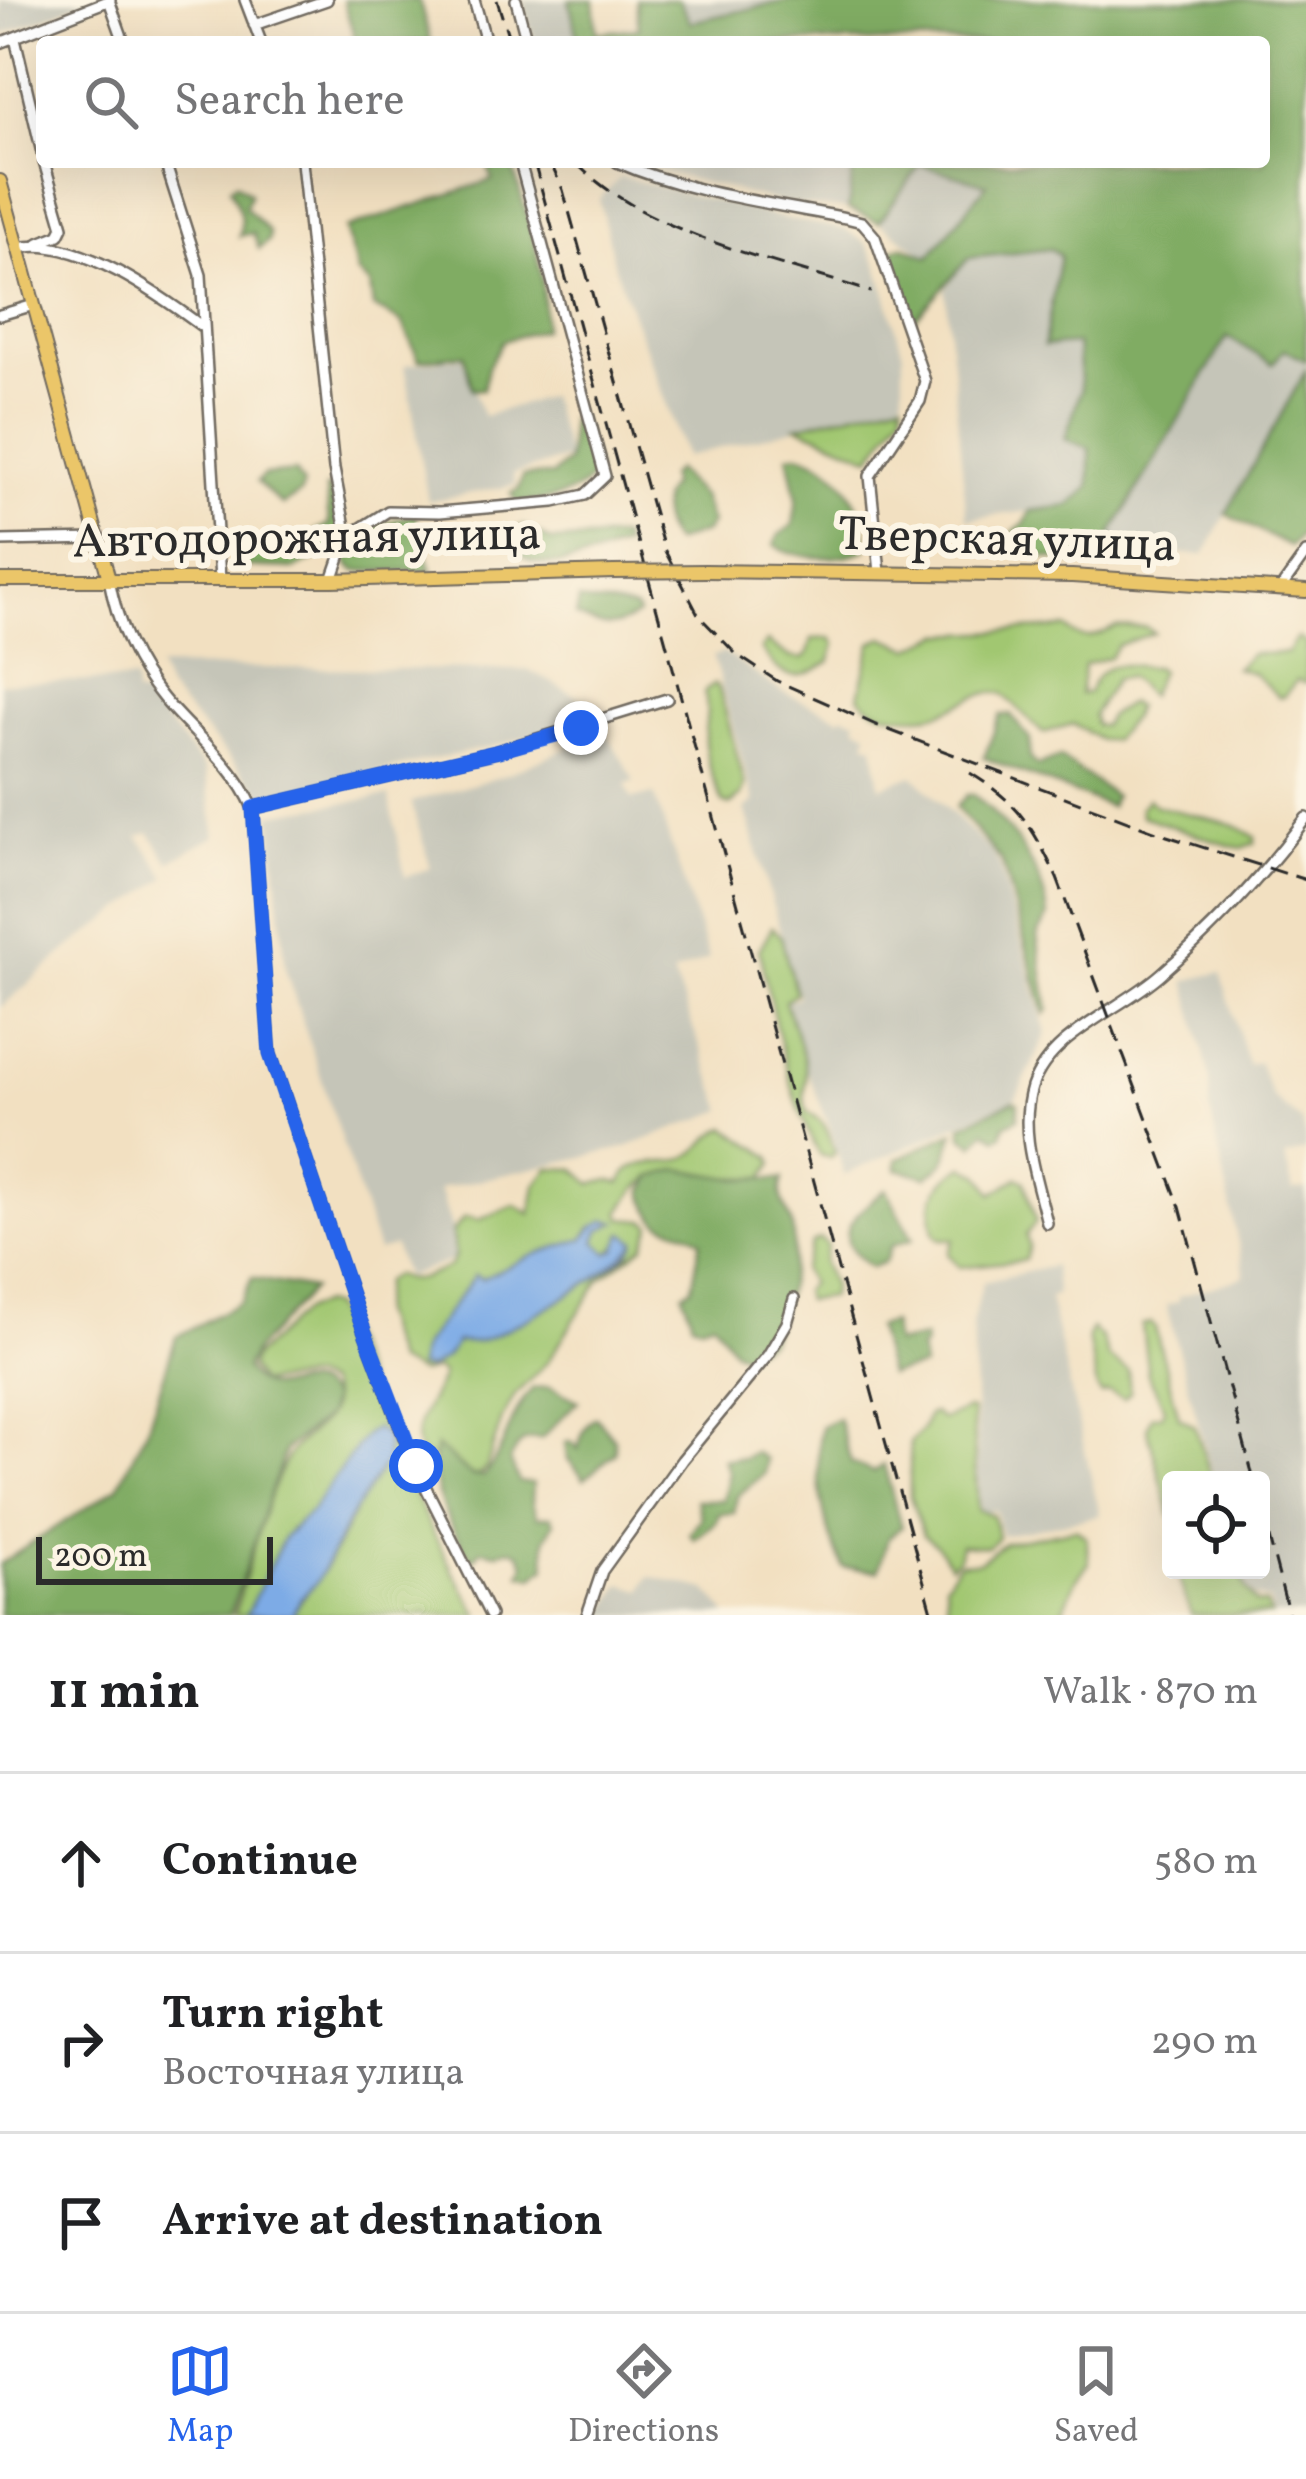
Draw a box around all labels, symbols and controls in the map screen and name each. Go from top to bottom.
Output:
search box [36,36,1270,168]
icon: search [78,69,144,135]
text: Search here [174,71,405,134]
street label: Автодорожная улица [72,502,542,578]
street label: Тверская улица [837,503,1177,581]
route end [554,701,608,755]
route start [389,1439,443,1493]
map controls [1162,1471,1270,1579]
button: locate [1162,1471,1270,1579]
scale bar [36,1531,273,1584]
text: 200 m [54,1535,148,1581]
text: 11 min [48,1658,200,1729]
text: Walk · 870 m [1043,1666,1258,1720]
icon: ahead [48,1830,114,1896]
text: Continue [162,1831,358,1894]
text: 580 m [1154,1836,1258,1890]
text: Turn right [162,1984,383,2047]
icon: right [48,2010,114,2076]
text: 290 m [1151,2016,1258,2070]
text: Восточная улица [162,2047,465,2101]
icon: arrive [48,2190,114,2256]
text: Arrive at destination [162,2191,603,2254]
tab: Map [167,2338,233,2456]
tab: Directions [568,2338,719,2456]
tab: Saved [1054,2338,1139,2456]

